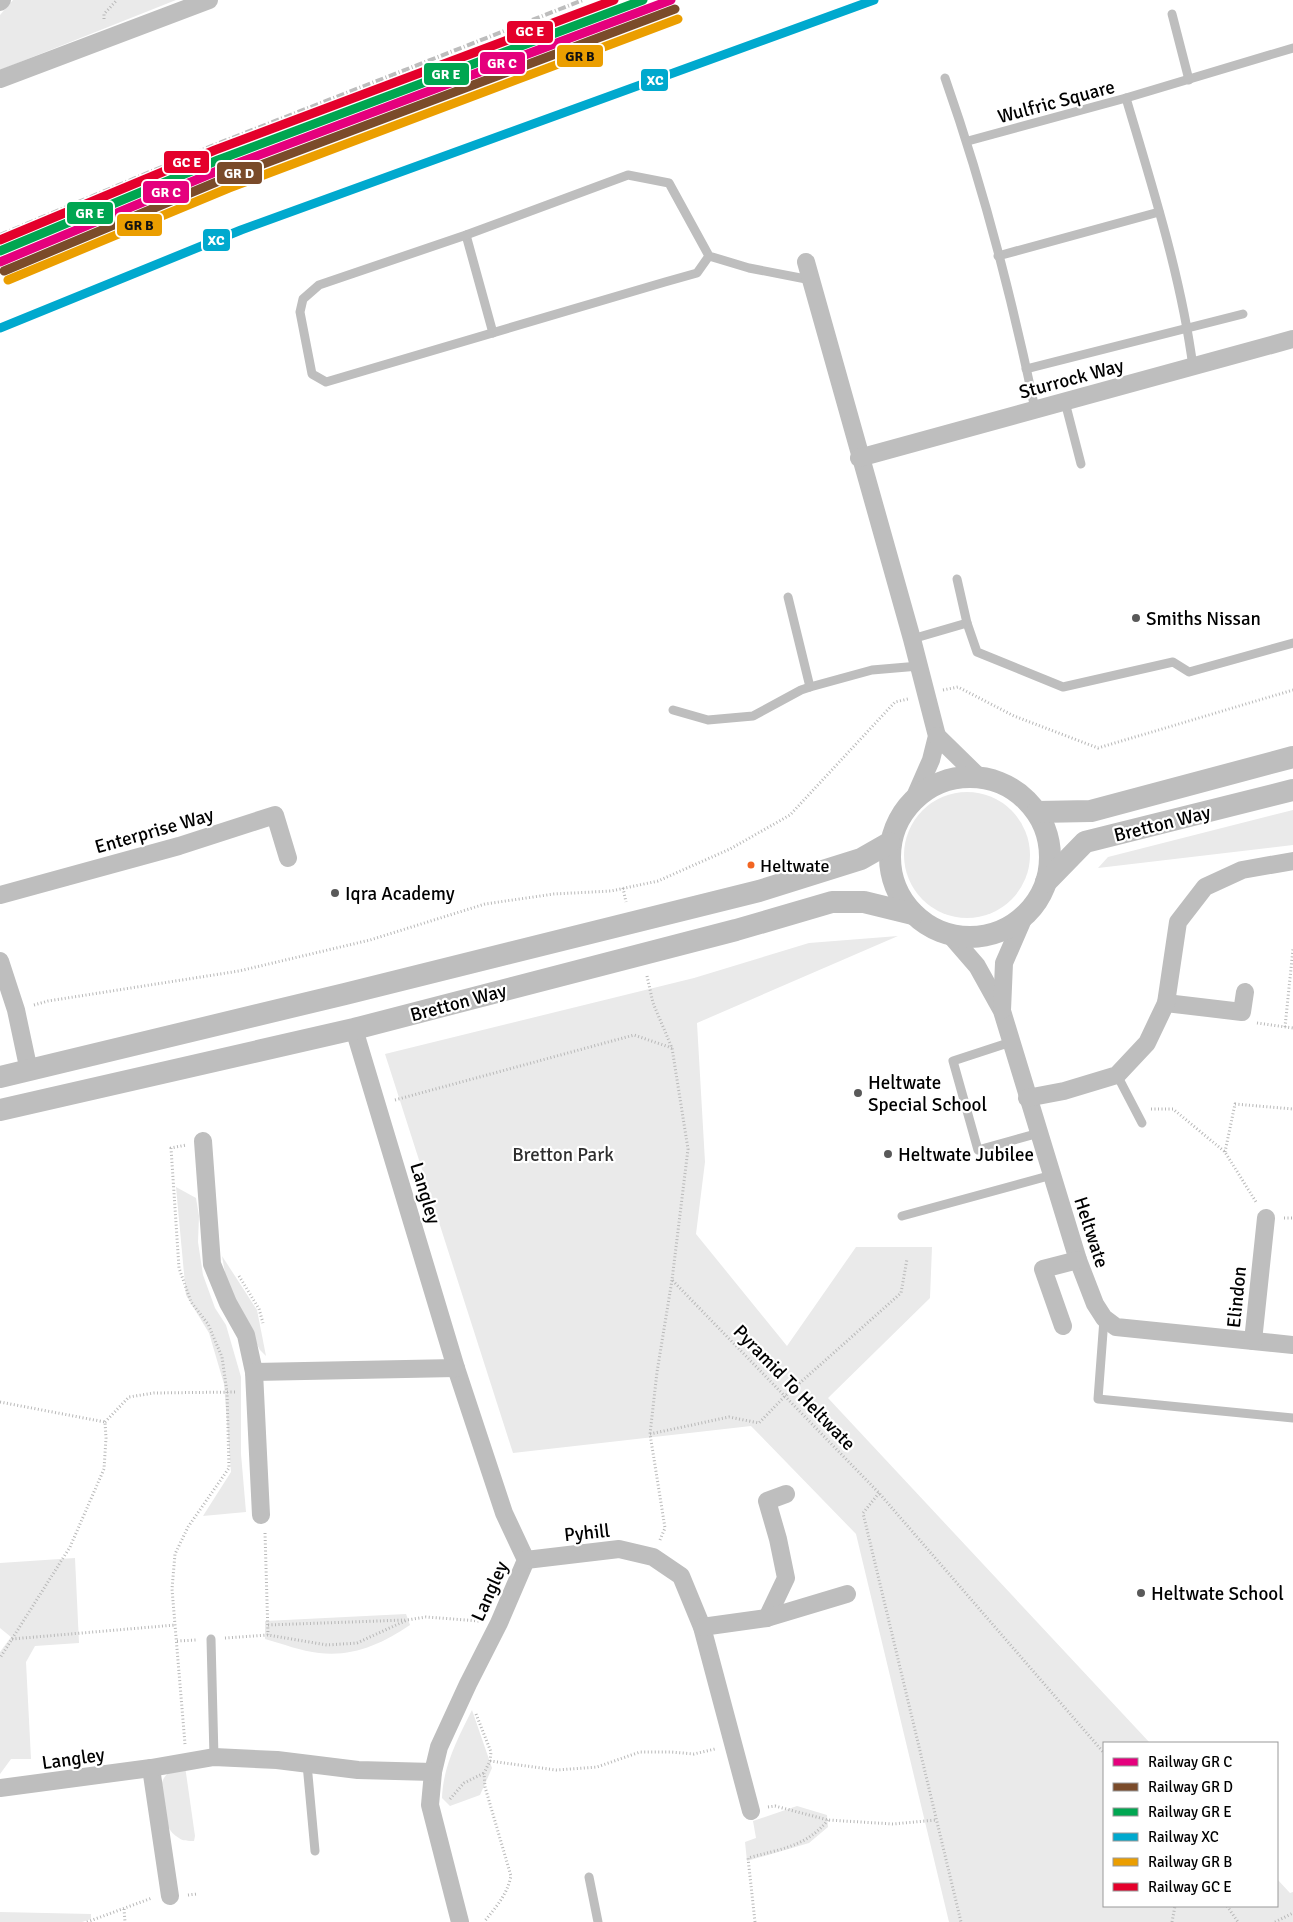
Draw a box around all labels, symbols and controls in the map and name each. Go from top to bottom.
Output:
line badge: GC E [506,20,554,44]
text: GC E [516,23,544,40]
line badge: GR B [556,44,604,68]
text: GR B [565,48,595,65]
line badge: GR C [479,51,526,75]
text: GR C [487,55,517,72]
line badge: GR E [423,62,470,86]
text: GR E [432,66,460,83]
line badge: XC [640,68,669,92]
text: XC [647,72,664,89]
street label: Wulfric Square [995,75,1118,129]
line badge: GC E [163,150,210,174]
text: GC E [173,154,201,171]
line badge: GR D [216,161,263,185]
text: GR D [224,165,254,182]
line badge: GR C [142,180,190,204]
text: GR C [151,184,181,201]
line badge: GR E [66,201,114,225]
text: GR E [76,205,104,222]
line badge: GR B [116,213,163,237]
text: GR B [124,217,154,234]
line badge: XC [202,228,231,252]
text: XC [208,232,225,249]
street label: Sturrock Way [1016,353,1126,404]
place label: Smiths Nissan [1146,607,1261,631]
marker: Smiths Nissan [1130,612,1142,624]
street label: Bretton Way [1111,800,1213,848]
street label: Enterprise Way [92,803,217,859]
place label: Heltwate [760,855,829,877]
marker: Heltwate [746,860,756,870]
place label: Iqra Academy [345,882,455,906]
marker: Iqra Academy [329,887,341,899]
street label: Bretton Way [408,979,509,1027]
place label: Heltwate Special School [868,1071,987,1117]
marker: Heltwate Special School [852,1087,864,1099]
park label: Bretton Park [512,1143,614,1167]
place label: Heltwate Jubilee [898,1143,1034,1167]
marker: Heltwate Jubilee [882,1148,894,1160]
street label: Langley [404,1160,446,1227]
street label: Heltwate [1068,1194,1114,1271]
street label: Elindon [1222,1265,1252,1329]
street label: Pyramid To Heltwate [728,1320,861,1456]
street label: Pyhill [563,1519,611,1547]
street label: Langley [466,1558,514,1625]
place label: Heltwate School [1151,1582,1284,1606]
marker: Heltwate School [1135,1587,1147,1599]
legend [1103,1742,1278,1907]
street label: Langley [40,1743,106,1775]
text: Railway GR C [1148,1753,1232,1771]
text: Railway GR D [1148,1778,1233,1796]
text: Railway GR E [1148,1803,1232,1821]
text: Railway XC [1148,1828,1219,1846]
text: Railway GR B [1148,1853,1232,1871]
text: Railway GC E [1148,1878,1232,1896]

